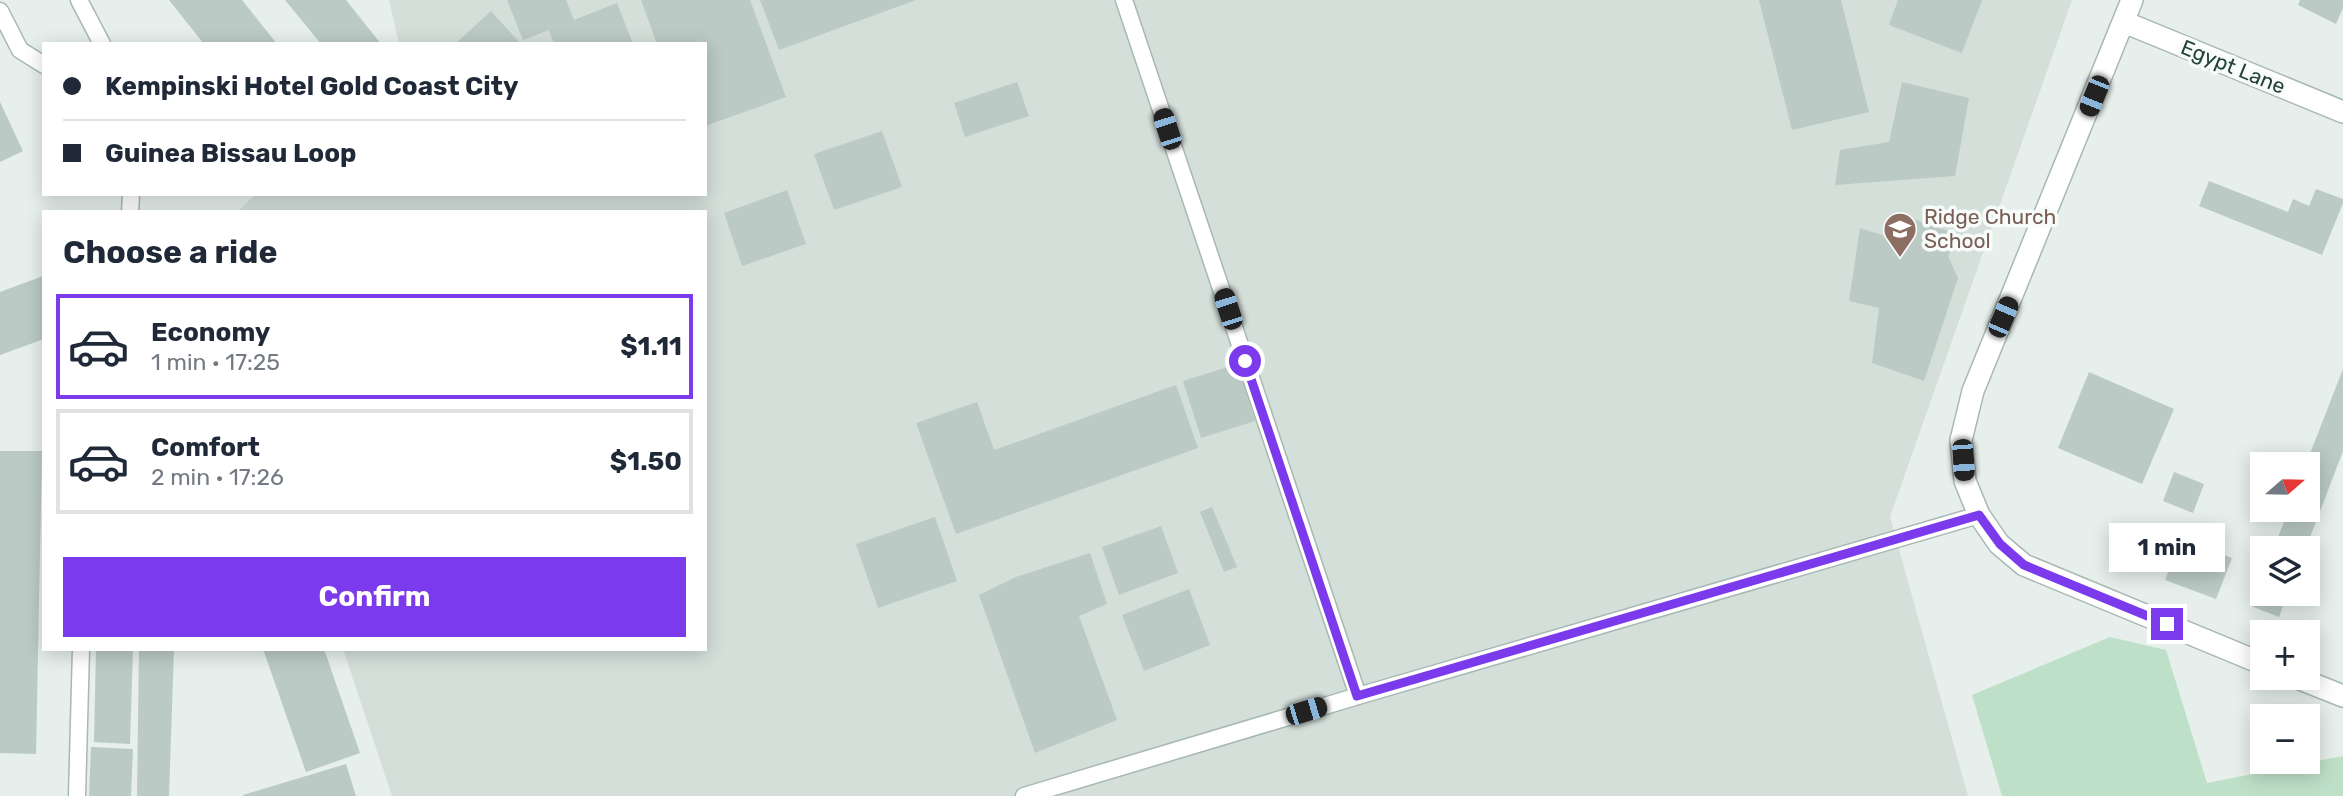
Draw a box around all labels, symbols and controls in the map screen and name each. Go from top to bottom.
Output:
street label: Egypt Lane [2177,34,2289,99]
text: Kempinski Hotel Gold Coast City [105,71,518,102]
car [2077,73,2112,119]
car [1151,106,1184,152]
text: Guinea Bissau Loop [105,138,356,169]
place label: Ridge Church School [1924,204,2056,253]
school or university icon: Ridge Church School [1881,210,1919,259]
text: Choose a ride [63,233,277,271]
car [1212,286,1245,332]
car [1986,294,2021,340]
icon: car [67,315,130,378]
text: Economy [151,317,270,348]
text: $1.11 [620,331,682,362]
route start [1229,345,1261,377]
text: 1 min · 17:25 [151,348,280,376]
icon: car [67,430,130,493]
text: Comfort [151,432,260,463]
car [1952,438,1975,482]
text: $1.50 [610,446,682,477]
north arrow [2250,452,2320,522]
map controls [2250,452,2320,774]
text: 2 min · 17:26 [151,463,284,491]
callout: 1 min [2109,522,2225,572]
text: 1 min [2138,533,2196,561]
button: layers [2250,536,2320,606]
button: Confirm [63,557,686,637]
route end [2151,608,2183,640]
button: + [2250,620,2320,690]
car [1283,695,1330,727]
button: − [2250,704,2320,774]

